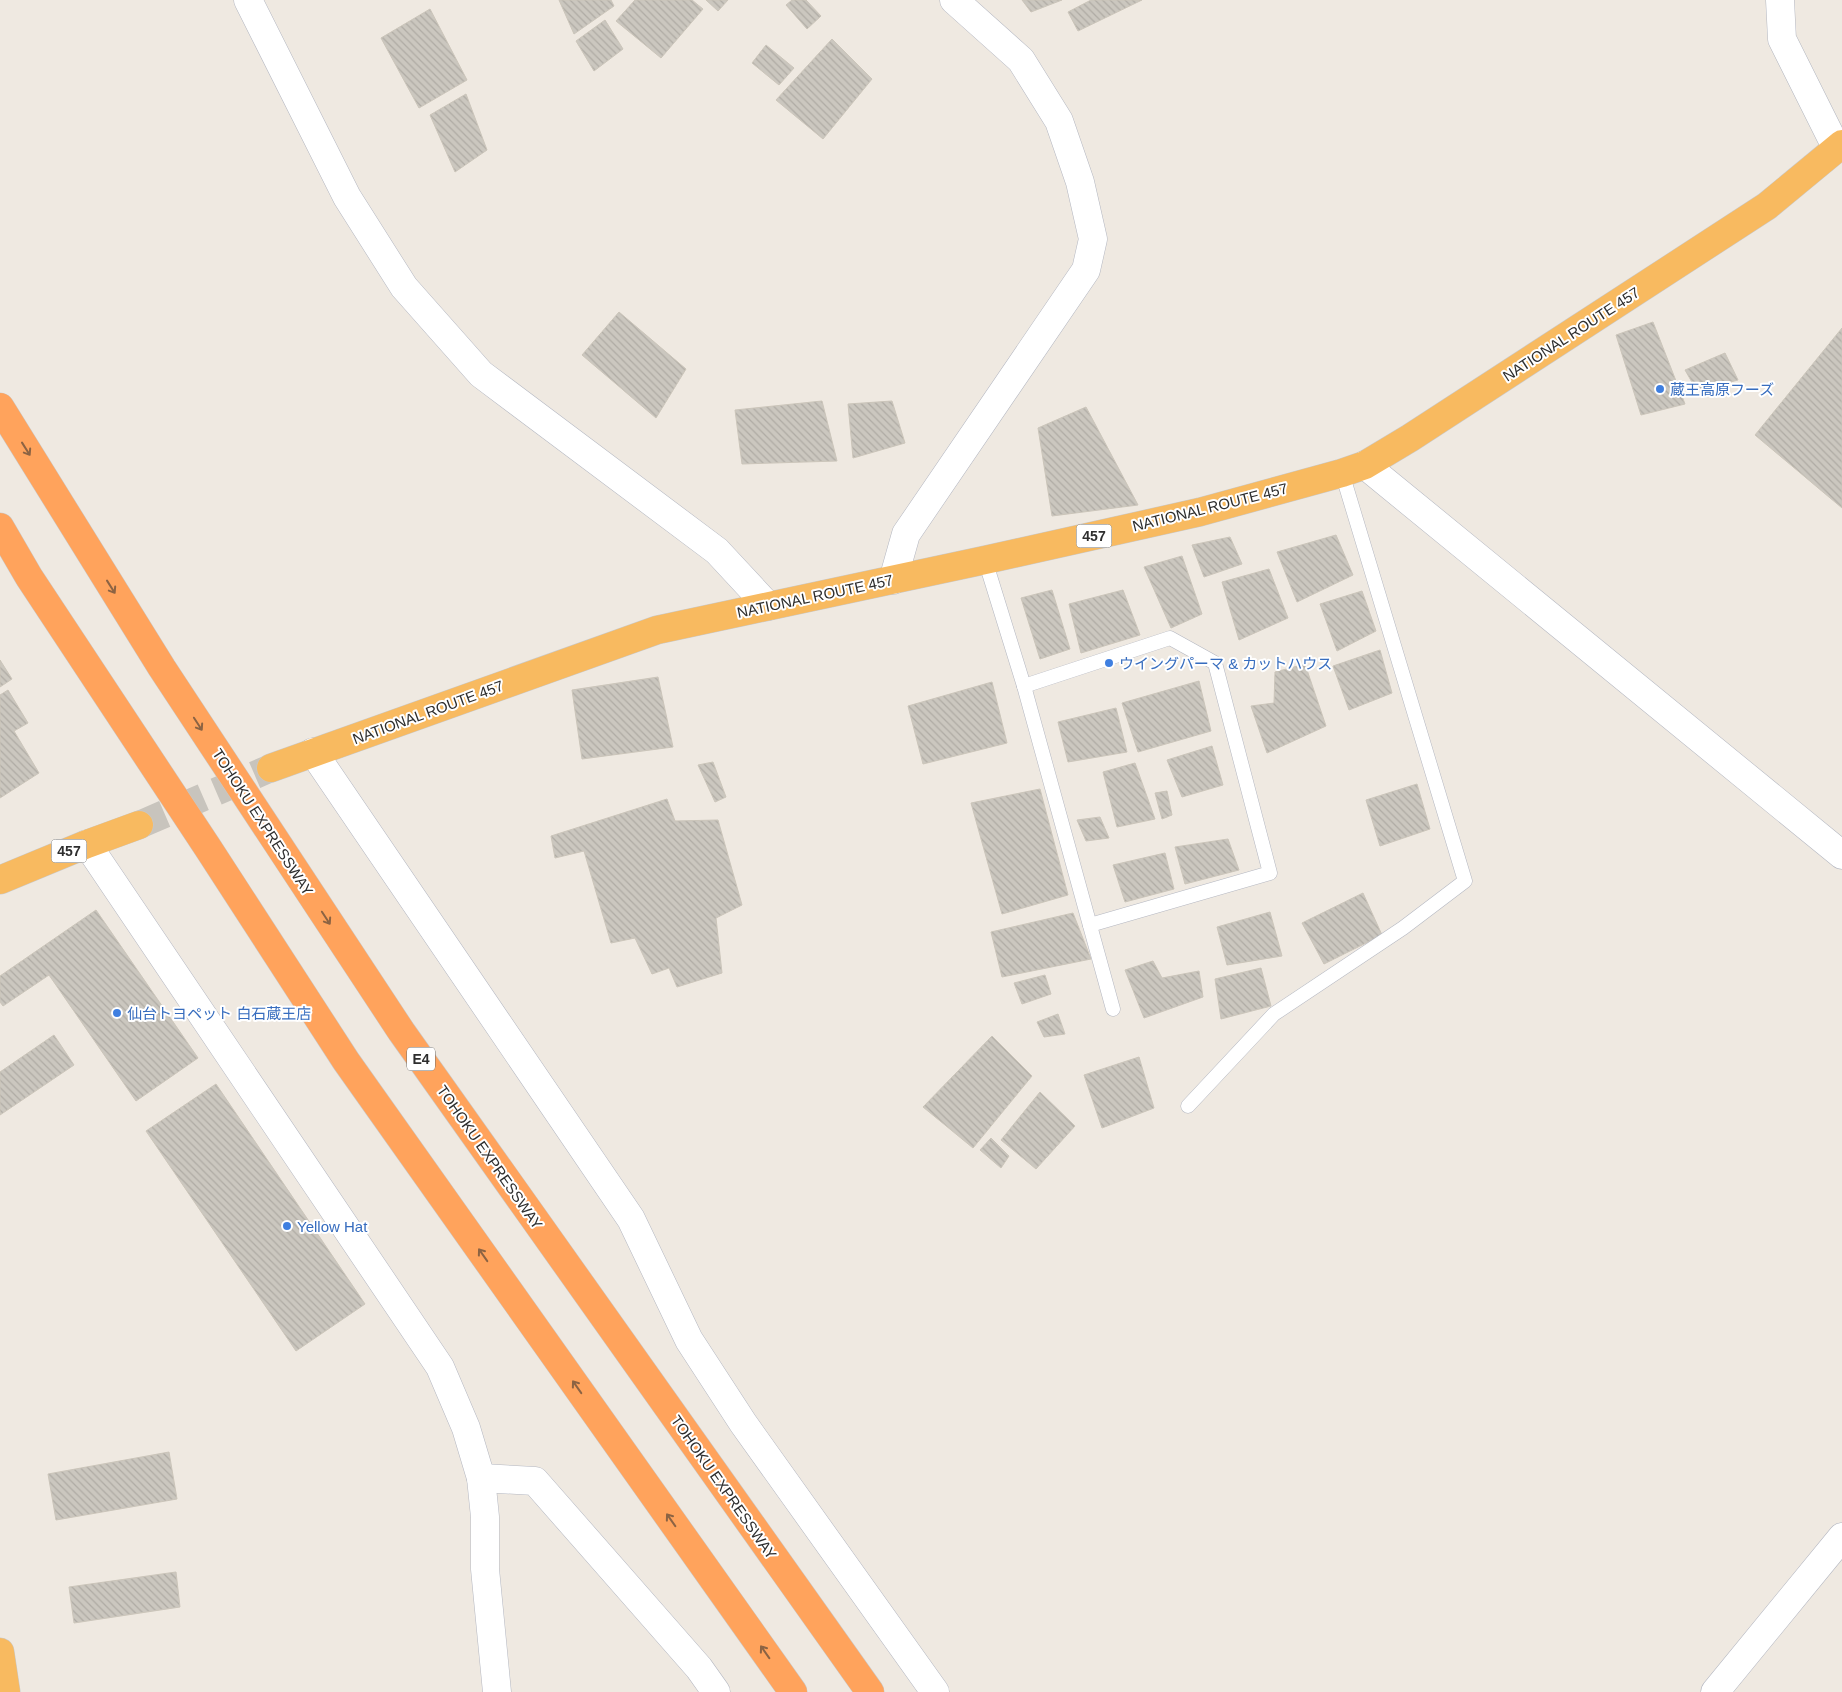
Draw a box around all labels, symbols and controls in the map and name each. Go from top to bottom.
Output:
street label: NATIONAL ROUTE 457 [1500,284,1642,384]
place label: 蔵王高原フーズ [1670,381,1774,398]
marker: 蔵王高原フーズ [1654,383,1666,395]
one-way arrow [21,441,31,455]
street label: NATIONAL ROUTE 457 [1131,479,1289,535]
road number: 457 [1076,524,1112,548]
street label: NATIONAL ROUTE 457 [735,571,895,621]
one-way arrow [106,579,116,593]
place label: ウイングパーマ & カットハウス [1119,655,1332,672]
marker: ウイングパーマ & カットハウス [1103,657,1115,669]
street label: NATIONAL ROUTE 457 [350,677,506,747]
one-way arrow [193,717,203,731]
street label: TOHOKU EXPRESSWAY [209,745,317,899]
road number: 457 [52,839,86,862]
one-way arrow [321,911,332,925]
place label: 仙台トヨペット 白石蔵王店 [127,1005,311,1022]
marker: 仙台トヨペット 白石蔵王店 [111,1007,123,1019]
road number: E4 [407,1048,435,1070]
street label: TOHOKU EXPRESSWAY [434,1082,546,1232]
place label: Yellow Hat [297,1218,368,1235]
marker: Yellow Hat [281,1220,293,1232]
one-way arrow [478,1248,488,1262]
one-way arrow [572,1380,582,1394]
street label: TOHOKU EXPRESSWAY [668,1412,780,1562]
one-way arrow [666,1513,676,1527]
one-way arrow [760,1645,770,1659]

